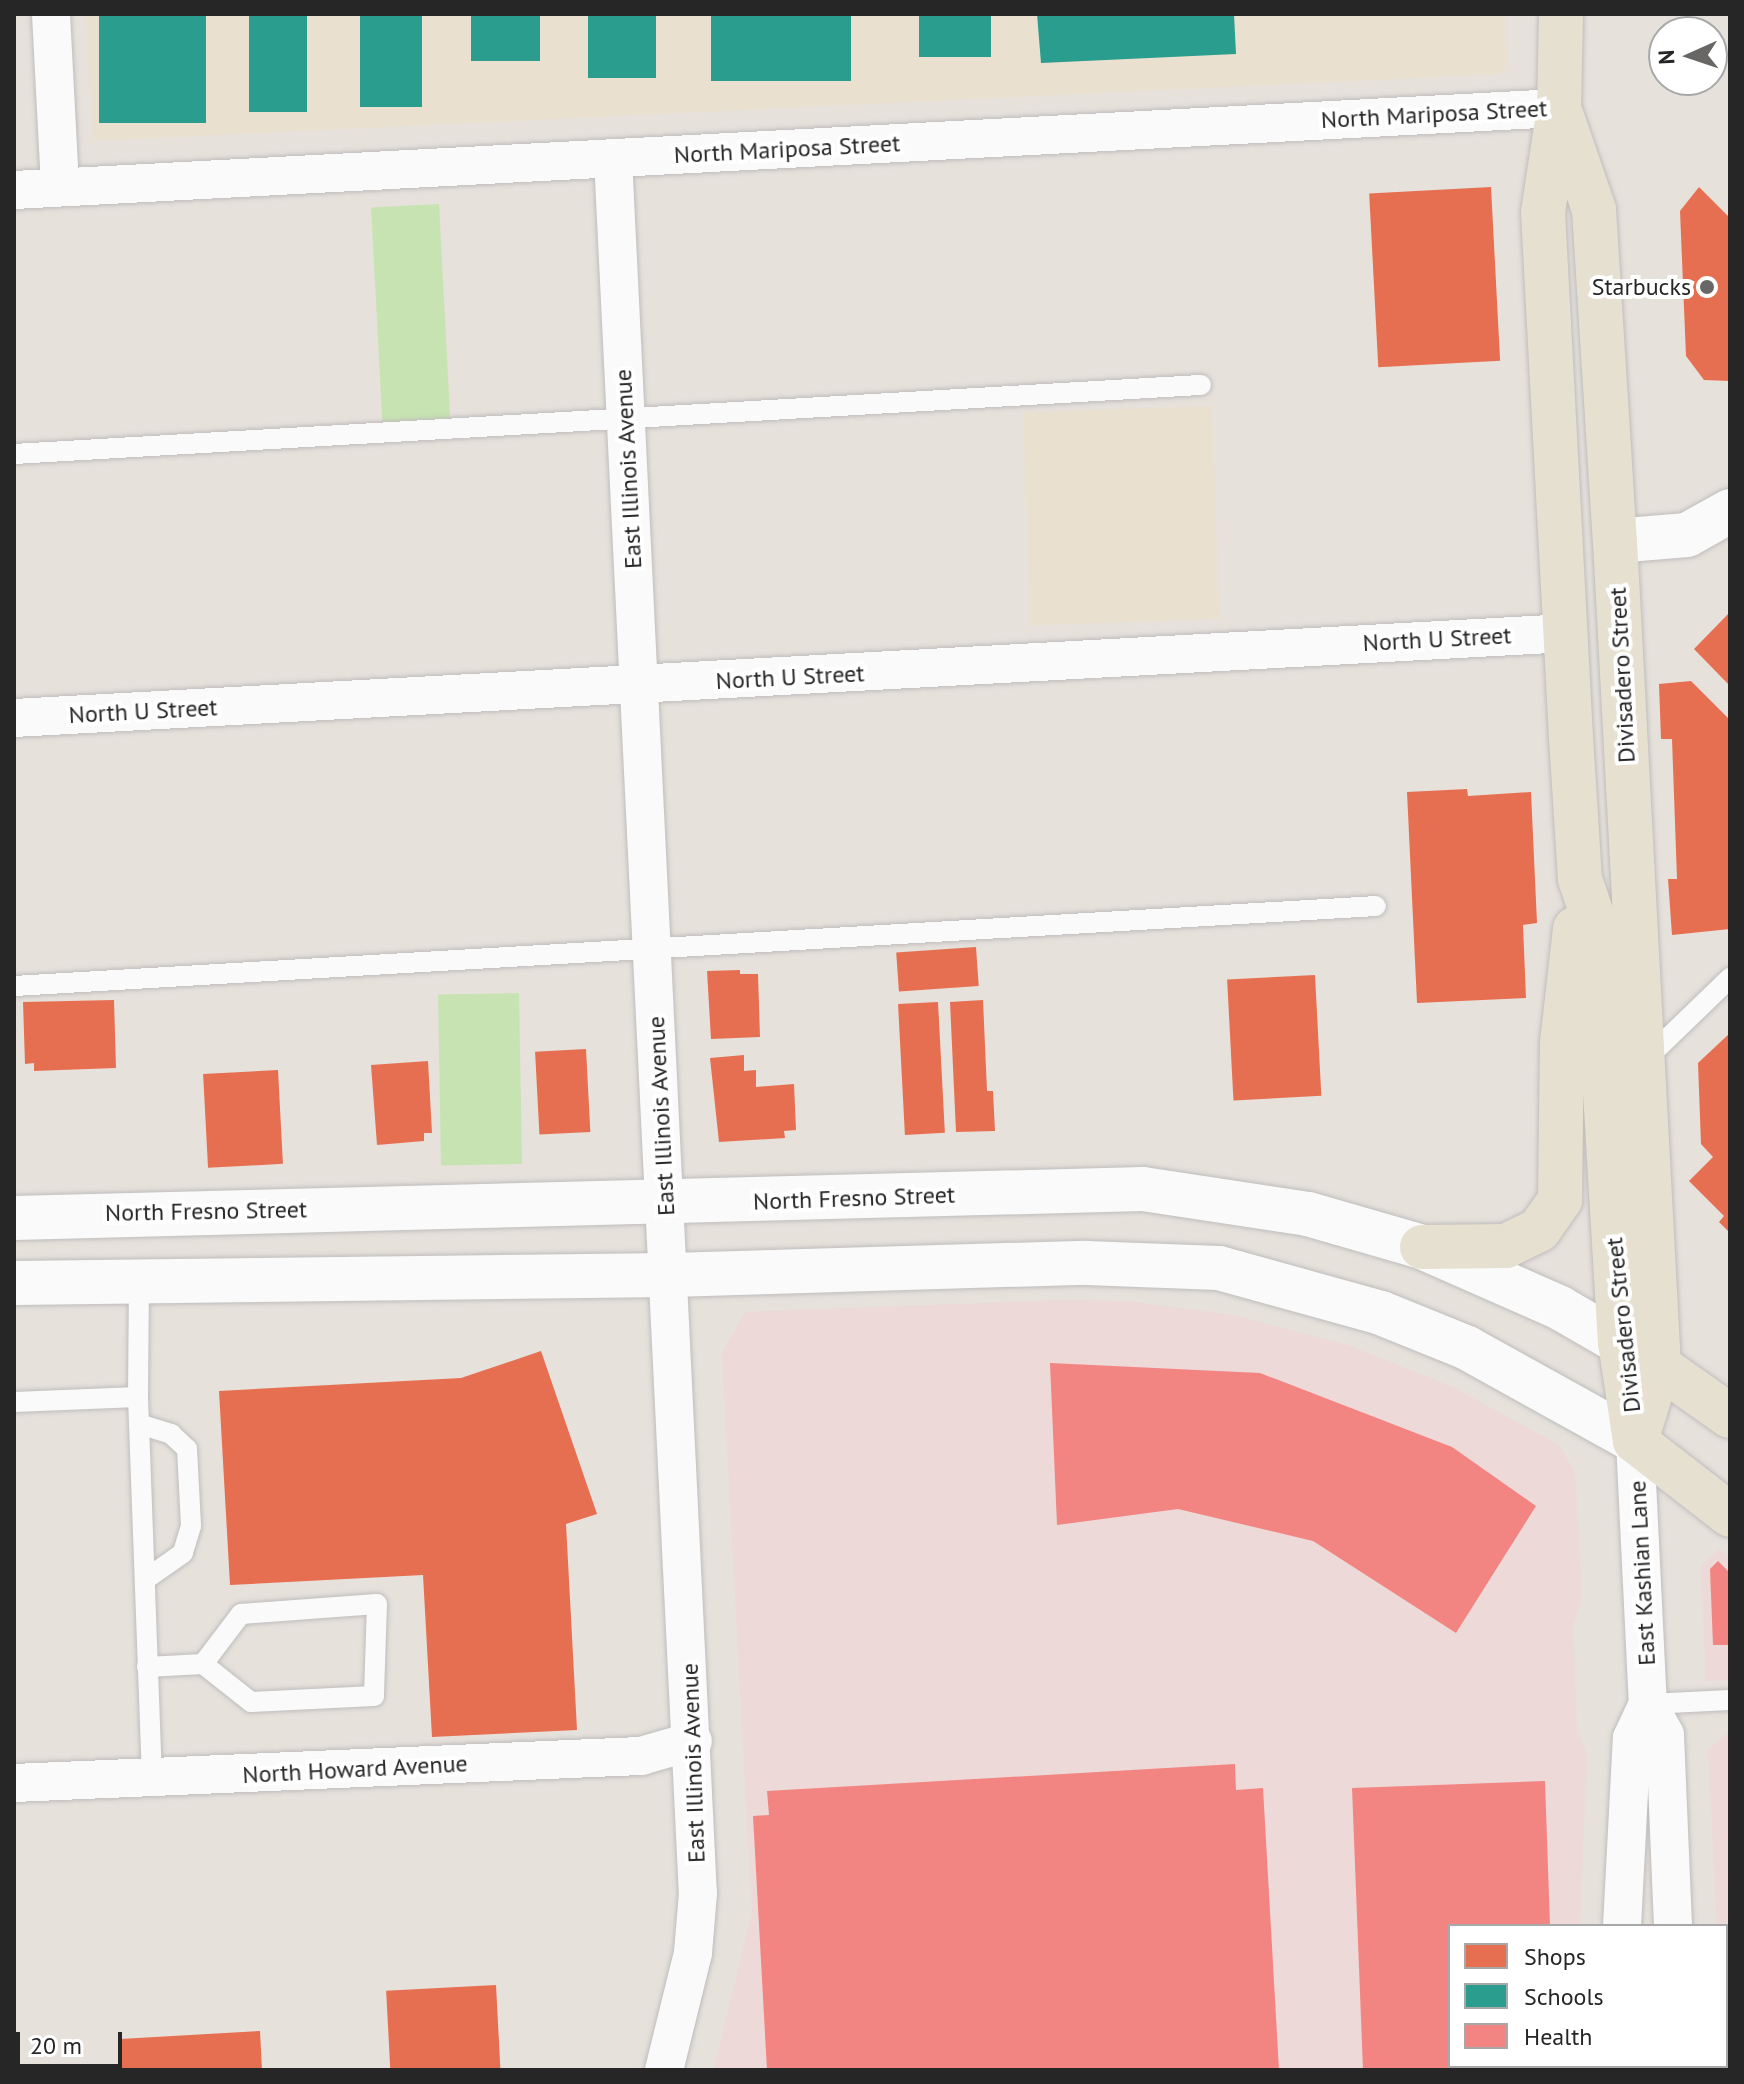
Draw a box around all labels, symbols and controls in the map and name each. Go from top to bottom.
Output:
north arrow [1648,16,1728,96]
text: N [1652,49,1680,65]
street label: North Mariposa Street [1320,94,1548,134]
street label: North Mariposa Street [673,129,901,169]
place label: Starbucks [1592,273,1691,301]
marker: Starbucks [1698,278,1716,296]
street label: East Illinois Avenue [608,368,648,570]
street label: Divisadero Street [1603,586,1641,764]
street label: North U Street [1362,621,1512,657]
street label: North U Street [715,659,865,695]
street label: North U Street [68,693,218,729]
street label: East Illinois Avenue [641,1015,681,1217]
street label: North Fresno Street [752,1180,956,1216]
street label: North Fresno Street [105,1195,307,1227]
street label: Divisadero Street [1599,1236,1647,1414]
street label: East Kashian Lane [1623,1480,1661,1666]
street label: East Illinois Avenue [675,1662,711,1864]
street label: North Howard Avenue [241,1749,469,1789]
legend [1448,1924,1728,2068]
text: Shops [1524,1941,1586,1972]
text: Schools [1524,1981,1604,2012]
scale bar [20,2016,126,2066]
text: Health [1524,2021,1593,2052]
text: 20 m [30,2030,82,2061]

